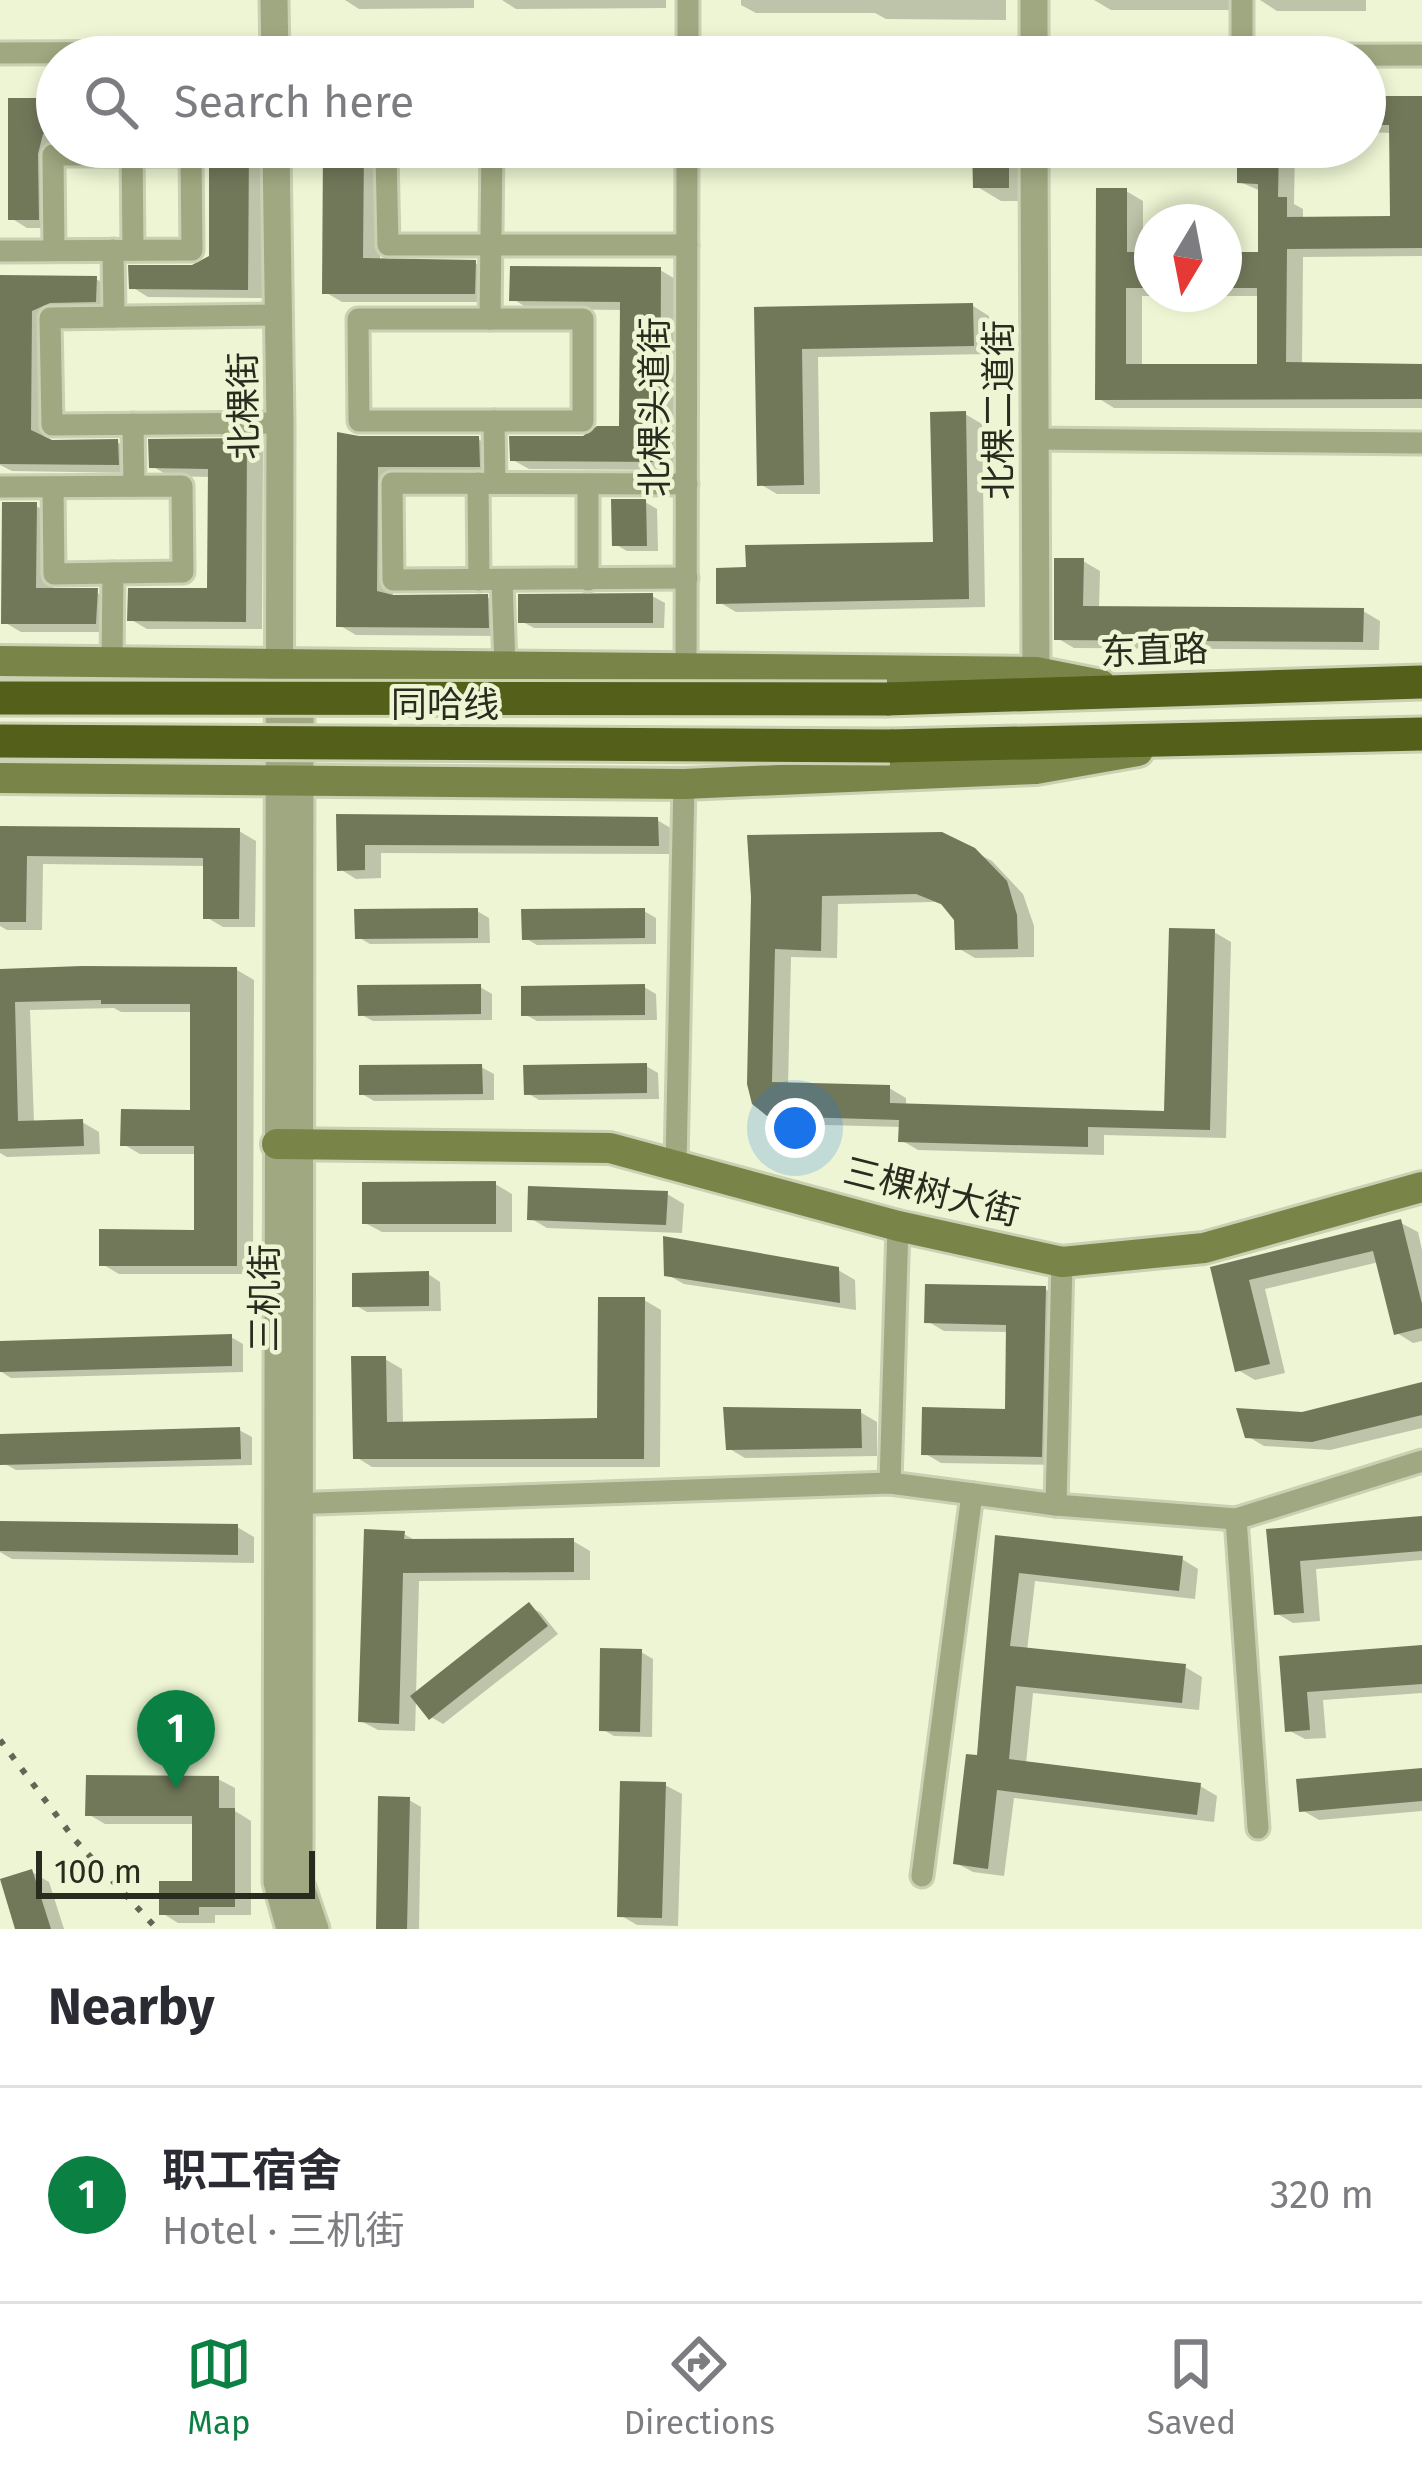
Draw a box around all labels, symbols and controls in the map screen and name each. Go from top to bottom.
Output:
search box [36,36,1386,168]
icon: search [78,69,144,135]
text: Search here [174,75,414,129]
north arrow [1134,204,1242,312]
street label: 北棵头道街 [633,317,677,497]
street label: 北棵二道街 [977,320,1021,500]
street label: 北棵街 [221,352,267,460]
street label: 东直路 [1099,627,1209,675]
street label: 同哈线 [391,683,499,727]
your location [765,1098,825,1158]
street label: 三棵树大街 [839,1149,1024,1235]
street label: 三机街 [243,1244,287,1352]
pin: 1 [137,1690,215,1789]
scale bar [36,1845,315,1898]
text: 100 m [54,1852,142,1892]
text: Nearby [48,1976,214,2038]
text: 职工宿舍 [162,2144,342,2198]
text: 1 [78,2172,96,2218]
text: 320 m [1270,2172,1374,2218]
text: Hotel · 三机街 [162,2208,405,2254]
tab: Map [186,2331,252,2443]
tab: Directions [624,2331,775,2443]
tab: Saved [1147,2331,1236,2443]

